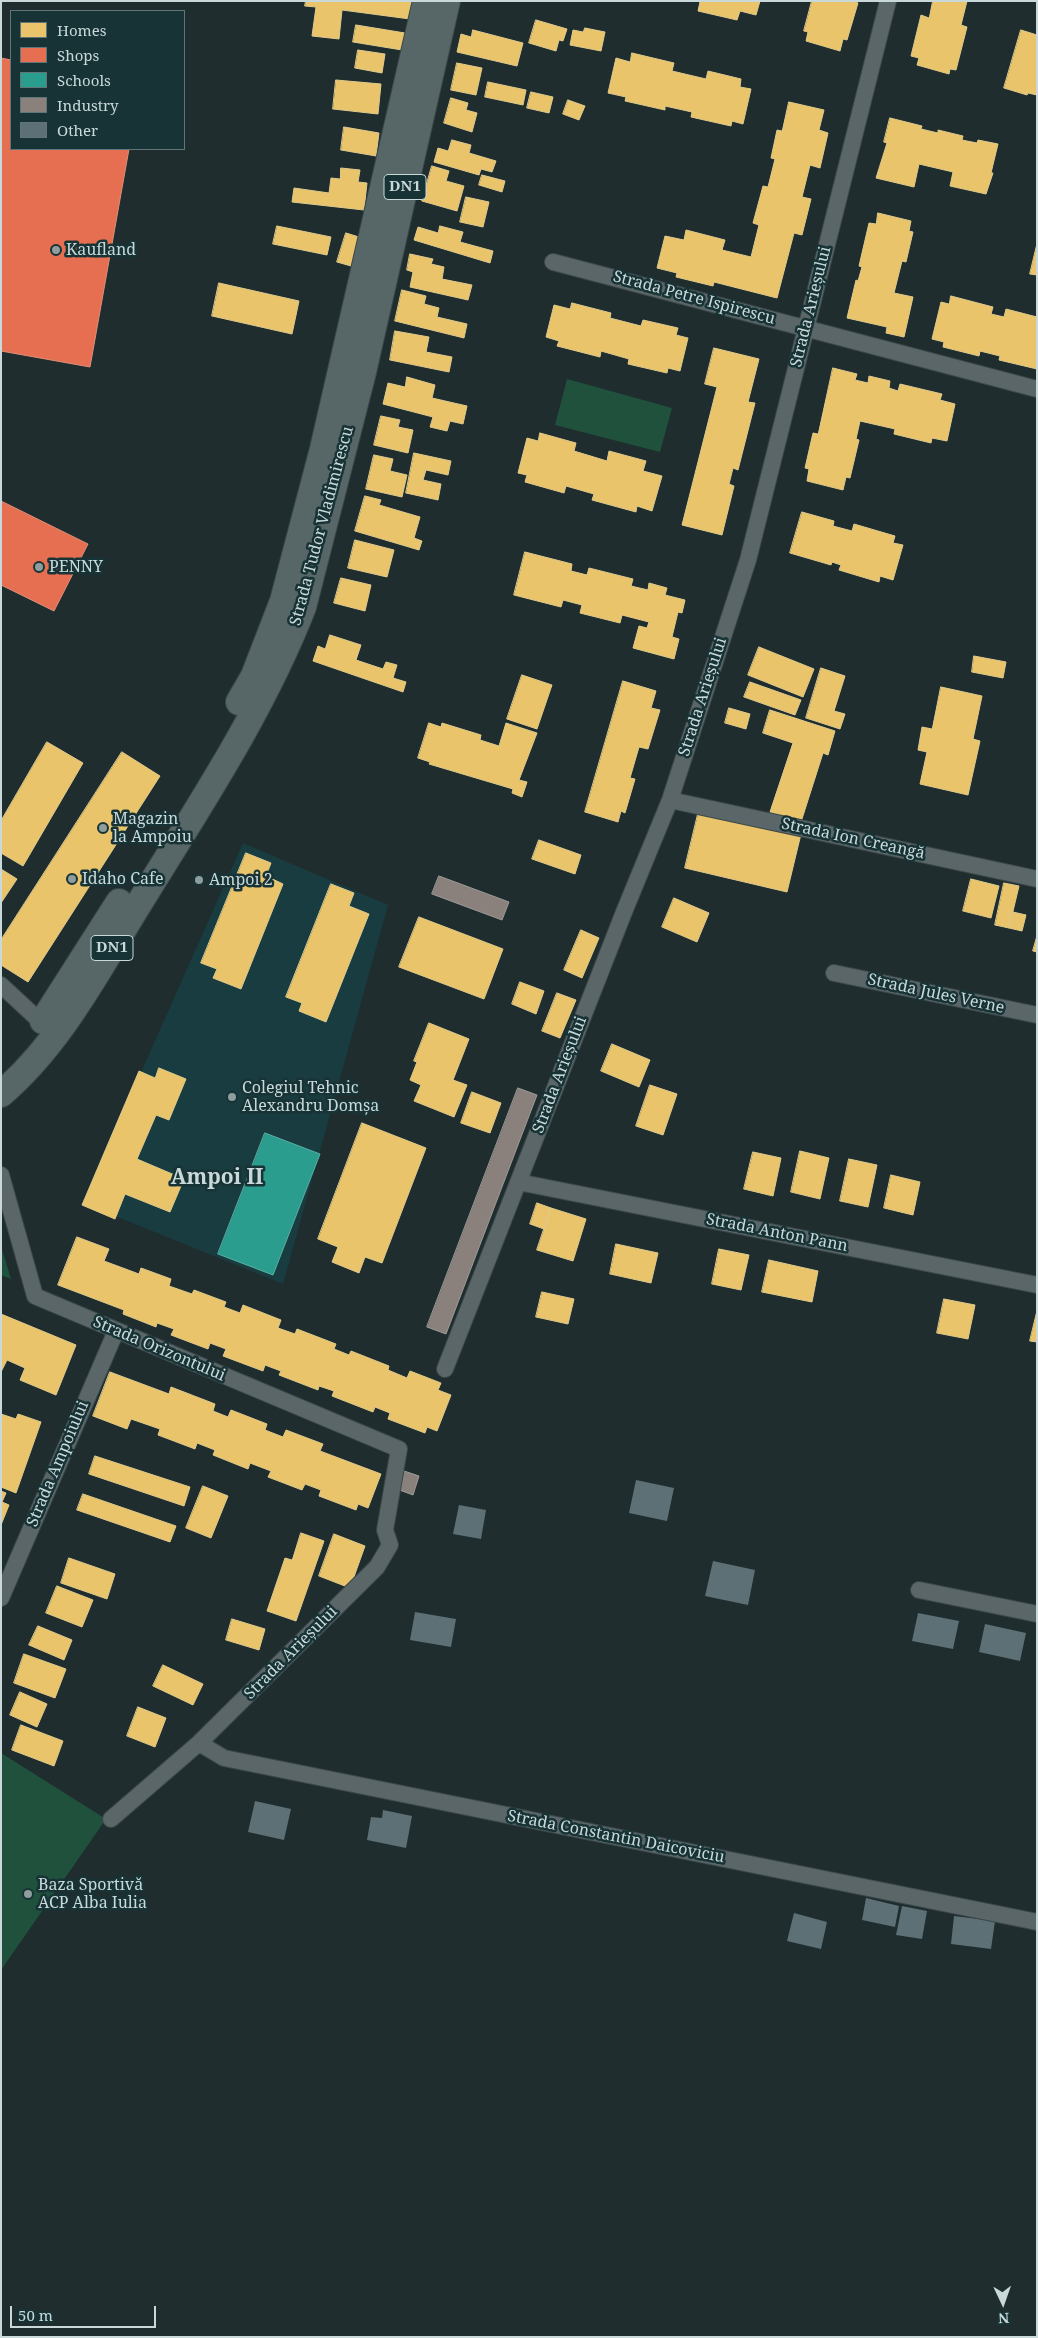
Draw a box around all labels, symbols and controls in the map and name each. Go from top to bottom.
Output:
legend [10,10,185,150]
text: Homes [57,20,107,40]
text: Shops [57,45,99,65]
text: Schools [57,70,111,90]
text: Industry [57,95,119,115]
text: Other [57,120,98,140]
road number: DN1 [384,174,426,200]
place label: Kaufland [66,240,136,260]
marker: Kaufland [50,244,62,256]
street label: Strada Arieșului [787,245,835,369]
street label: Strada Petre Ispirescu [611,267,777,329]
street label: Strada Tudor Vladimirescu [286,424,358,628]
place label: PENNY [49,557,103,577]
marker: PENNY [33,561,45,573]
street label: Strada Arieșului [675,635,731,759]
place label: Magazin la Ampoiu [113,809,192,847]
street label: Strada Ion Creangă [780,814,926,864]
marker: Magazin la Ampoiu [97,822,109,834]
place label: Idaho Cafe [82,869,164,889]
place label: Ampoi 2 [209,870,273,890]
marker: Idaho Cafe [66,873,78,885]
marker: Ampoi 2 [193,874,205,886]
road number: DN1 [91,936,133,960]
street label: Strada Jules Verne [866,970,1006,1018]
street label: Strada Arieșului [529,1014,591,1136]
place label: Colegiul Tehnic Alexandru Domșa [242,1078,379,1116]
marker: Colegiul Tehnic Alexandru Domșa [226,1091,238,1103]
district label: Ampoi II [171,1165,263,1191]
street label: Strada Anton Pann [705,1210,849,1256]
street label: Strada Orizontului [90,1312,228,1386]
street label: Strada Ampoiului [23,1398,93,1530]
street label: Strada Arieșului [240,1602,342,1704]
street label: Strada Constantin Daicoviciu [506,1807,726,1867]
place label: Baza Sportivă ACP Alba Iulia [38,1875,147,1913]
marker: Baza Sportivă ACP Alba Iulia [22,1888,34,1900]
north arrow [978,2278,1028,2328]
scale bar [12,2296,159,2328]
text: 50 m [18,2305,53,2325]
text: N [998,2309,1010,2328]

